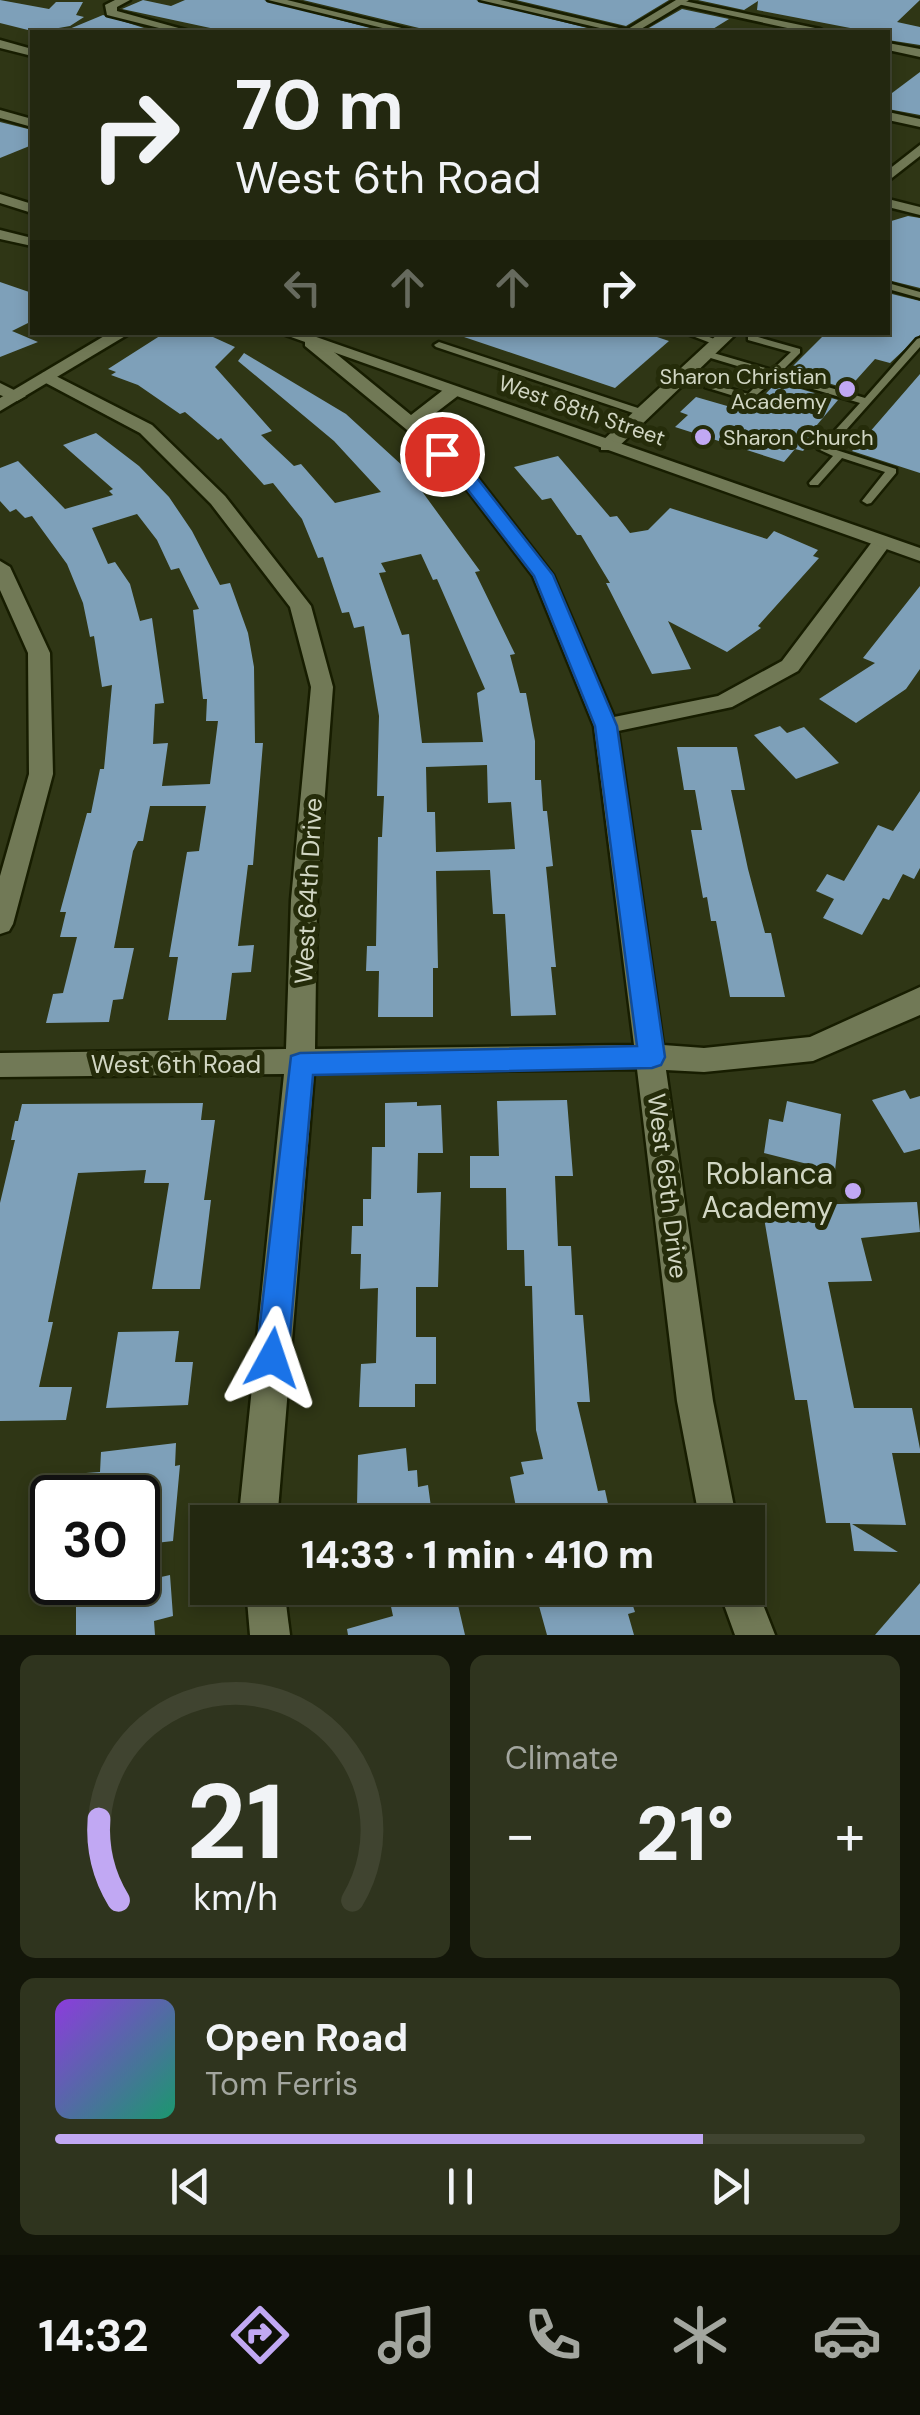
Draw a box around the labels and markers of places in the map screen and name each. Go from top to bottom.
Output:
place label: Sharon Christian Academy [659,362,827,416]
marker: Sharon Christian Academy [836,378,858,400]
pin [400,412,485,497]
place label: Sharon Church [723,423,874,452]
marker: Sharon Church [692,426,714,448]
place label: Roblanca Academy [702,1154,833,1227]
marker: Roblanca Academy [842,1180,864,1202]

